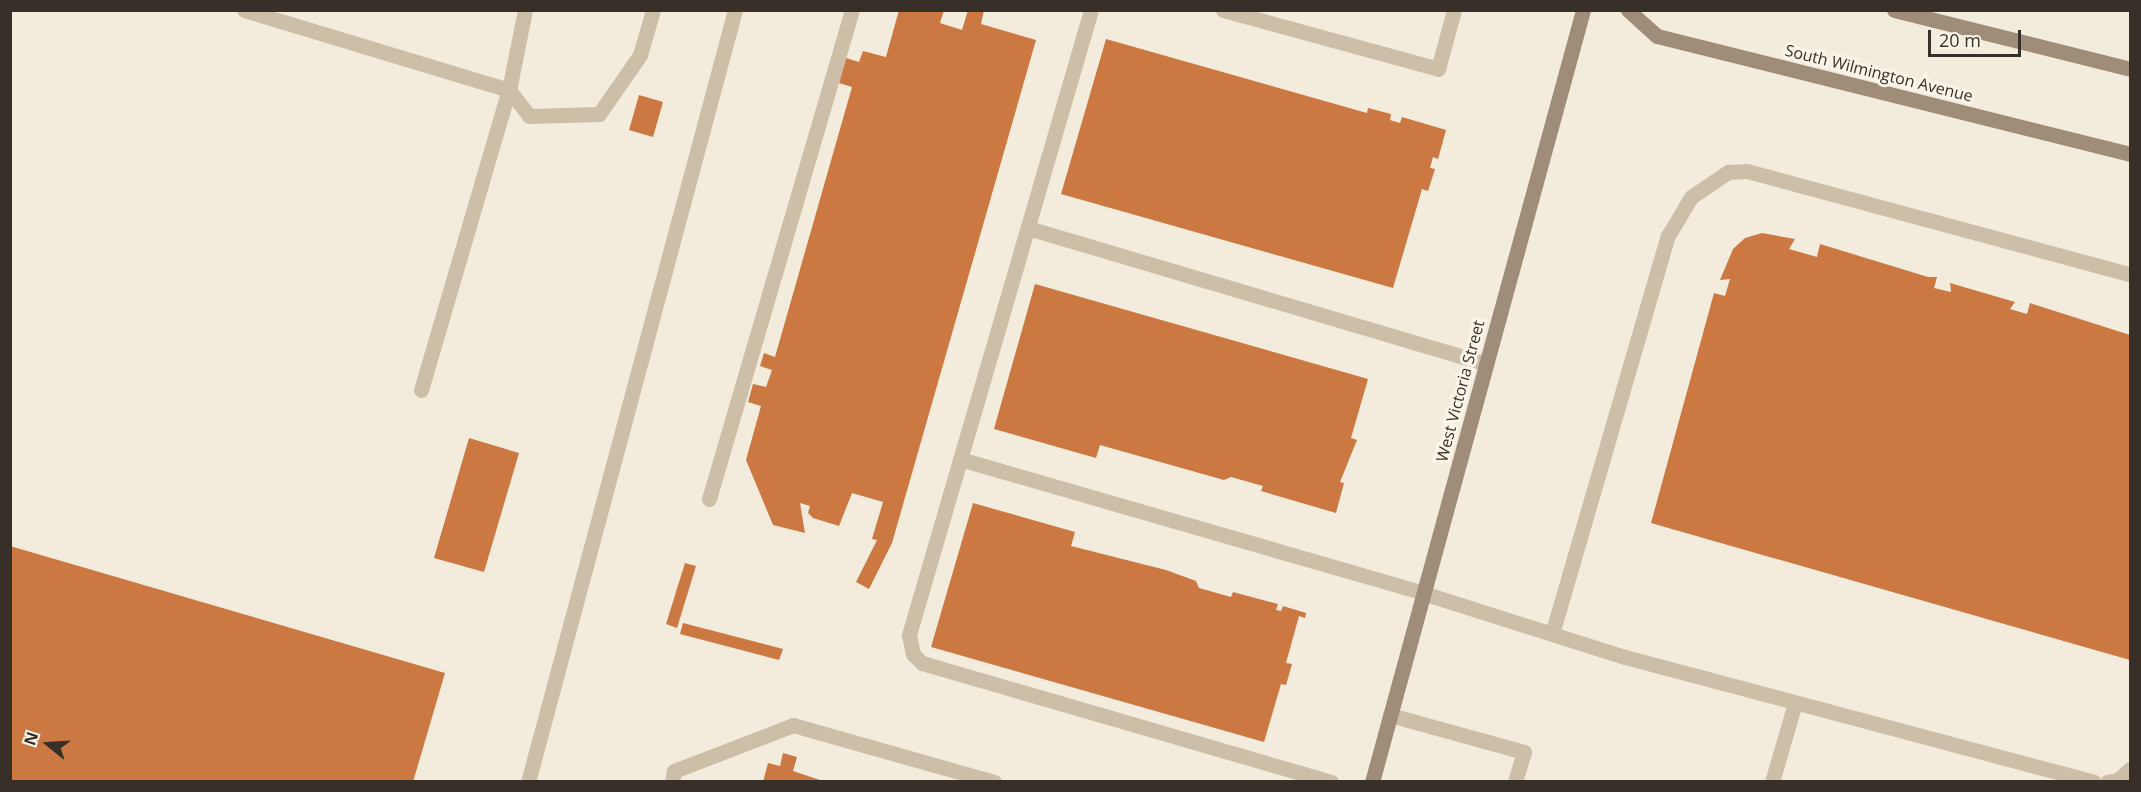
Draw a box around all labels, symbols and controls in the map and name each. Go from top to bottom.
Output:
scale bar [1931,18,2024,56]
text: 20 m [1939,28,1981,52]
street label: South Wilmington Avenue [1783,40,1975,106]
street label: West Victoria Street [1432,318,1488,464]
north arrow [18,714,78,774]
text: N [18,729,43,748]

